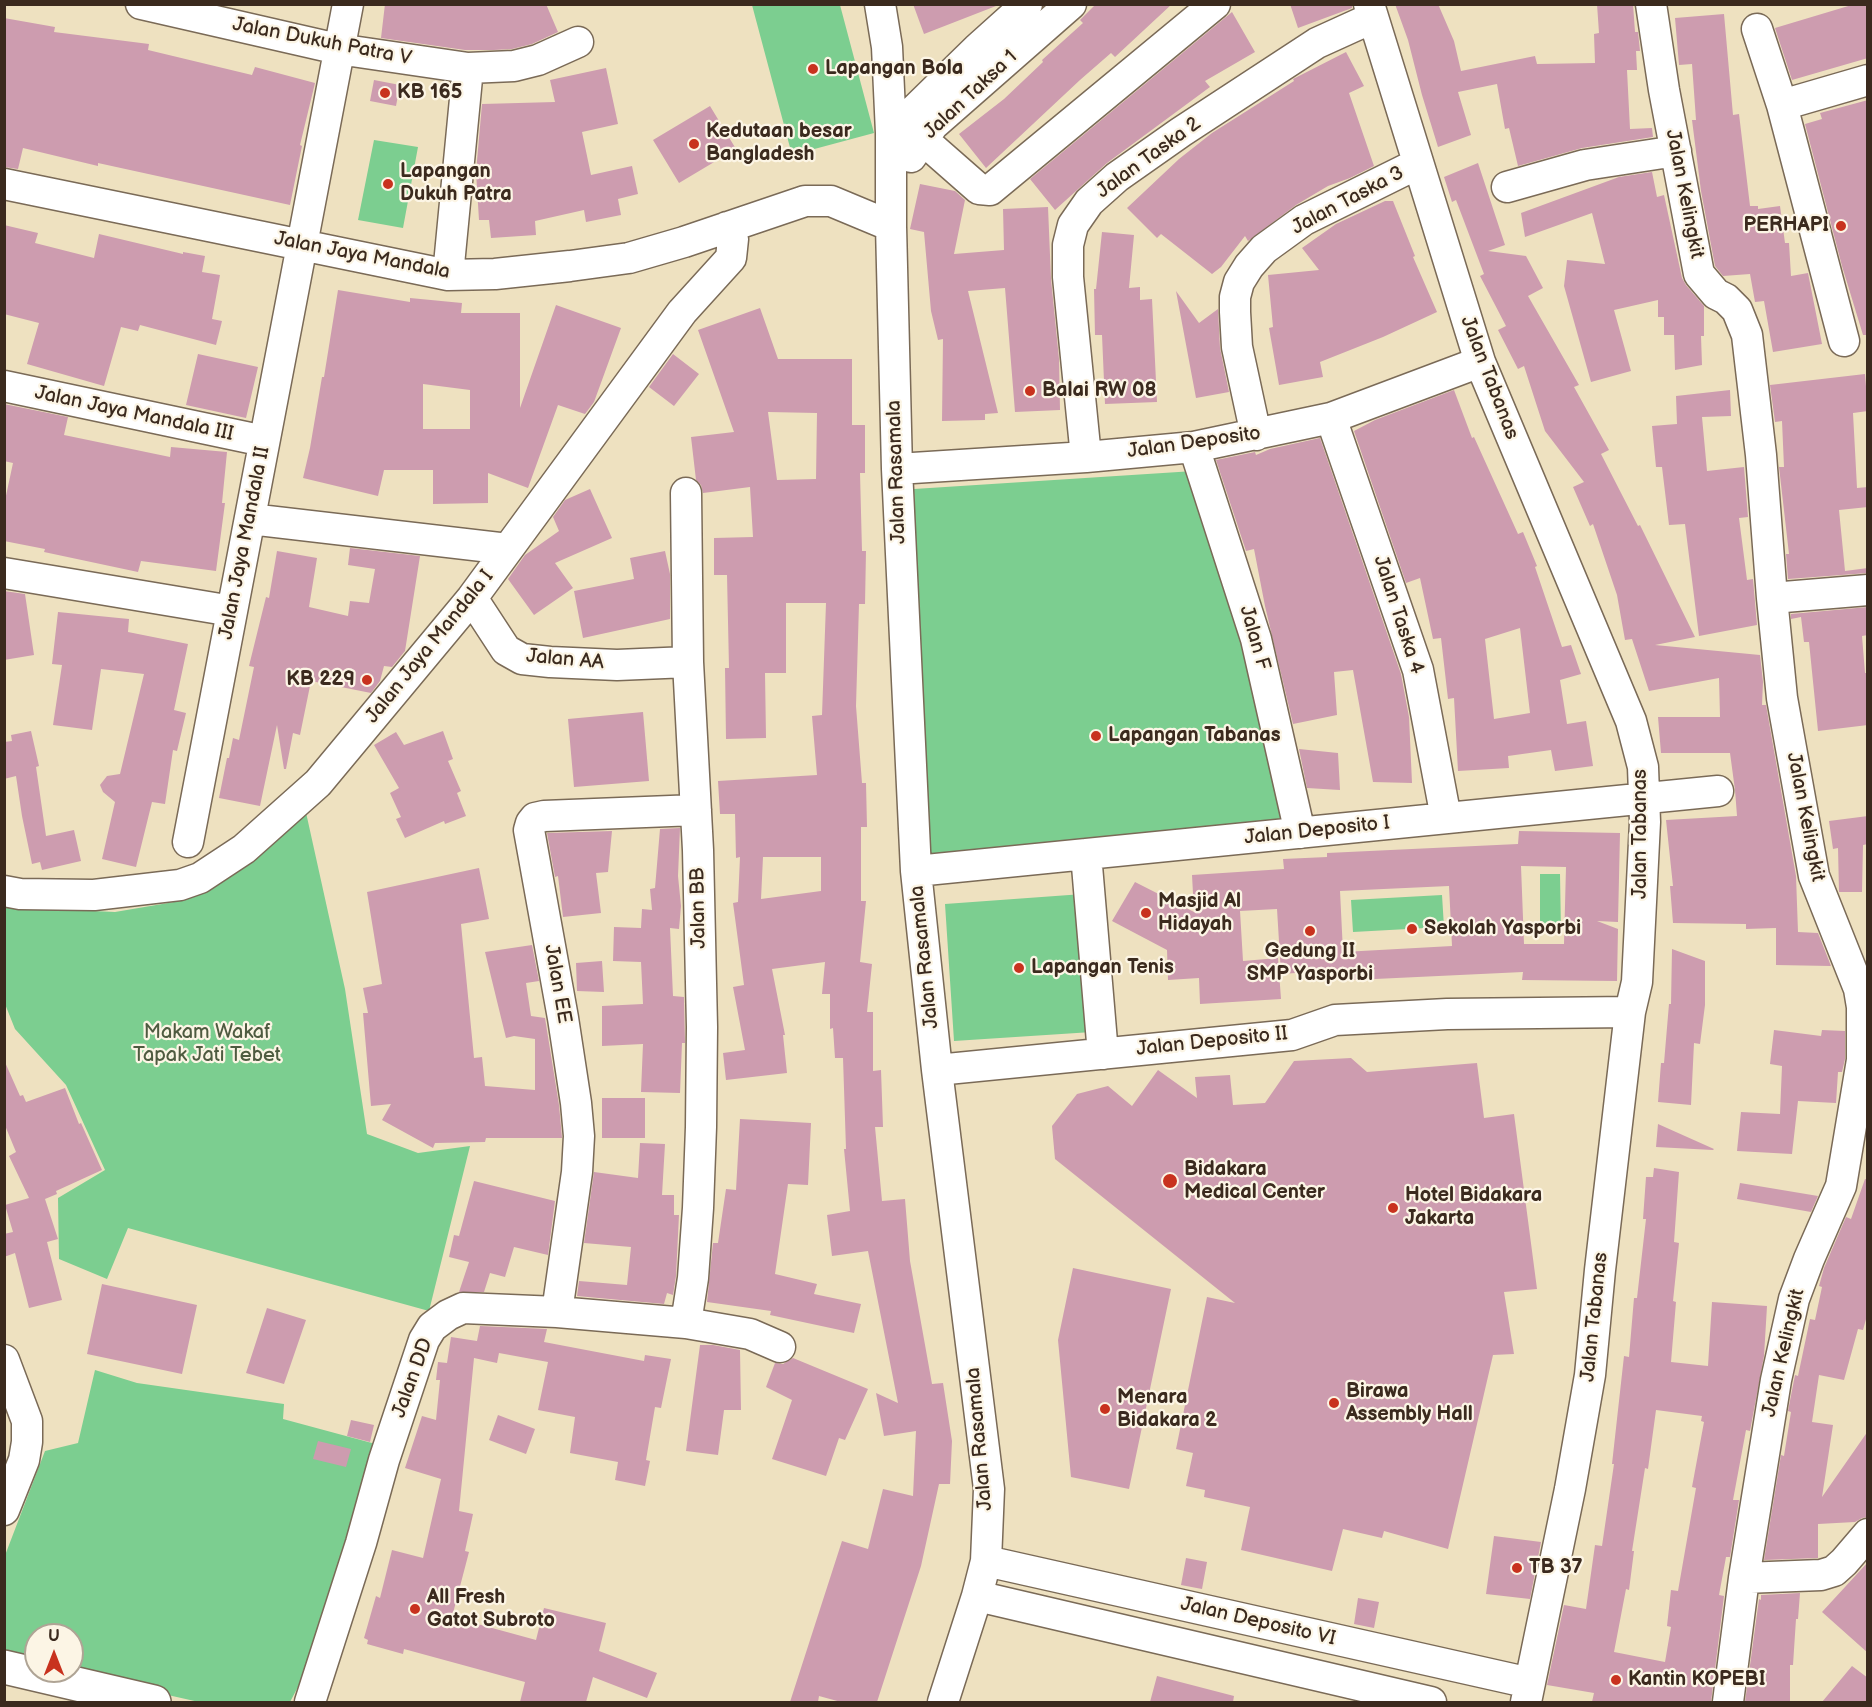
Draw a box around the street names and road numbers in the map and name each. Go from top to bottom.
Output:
street label: Jalan Dukuh Patra V [230,13,414,71]
street label: Jalan Taksa 1 [919,46,1023,144]
street label: Jalan Taska 2 [1092,112,1206,204]
street label: Jalan Kelingkit [1660,128,1708,260]
street label: Jalan Taska 3 [1288,161,1408,241]
street label: Jalan Jaya Mandala [272,227,452,285]
street label: Jalan Tabanas [1455,313,1523,443]
street label: Jalan Jaya Mandala III [32,381,236,447]
street label: Jalan Rasamala [882,400,912,544]
street label: Jalan Deposito [1126,422,1262,464]
street label: Jalan Jaya Mandala II [214,444,276,642]
street label: Jalan Taska 4 [1368,553,1428,677]
street label: Jalan Jaya Mandala I [361,566,499,728]
street label: Jalan F [1233,603,1275,673]
street label: Jalan AA [525,645,605,675]
street label: Jalan Kelingkit [1781,751,1829,883]
street label: Jalan Tabanas [1629,769,1653,899]
street label: Jalan Deposito I [1243,811,1391,851]
street label: Jalan BB [686,867,712,949]
street label: Jalan Rasamala [906,884,944,1030]
street label: Jalan EE [538,943,576,1025]
street label: Jalan Deposito II [1135,1022,1289,1062]
street label: Jalan Tabanas [1576,1251,1614,1383]
street label: Jalan Kelingkit [1758,1287,1810,1419]
street label: Jalan DD [388,1335,438,1421]
street label: Jalan Rasamala [962,1366,998,1512]
street label: Jalan Deposito VI [1178,1593,1338,1651]

